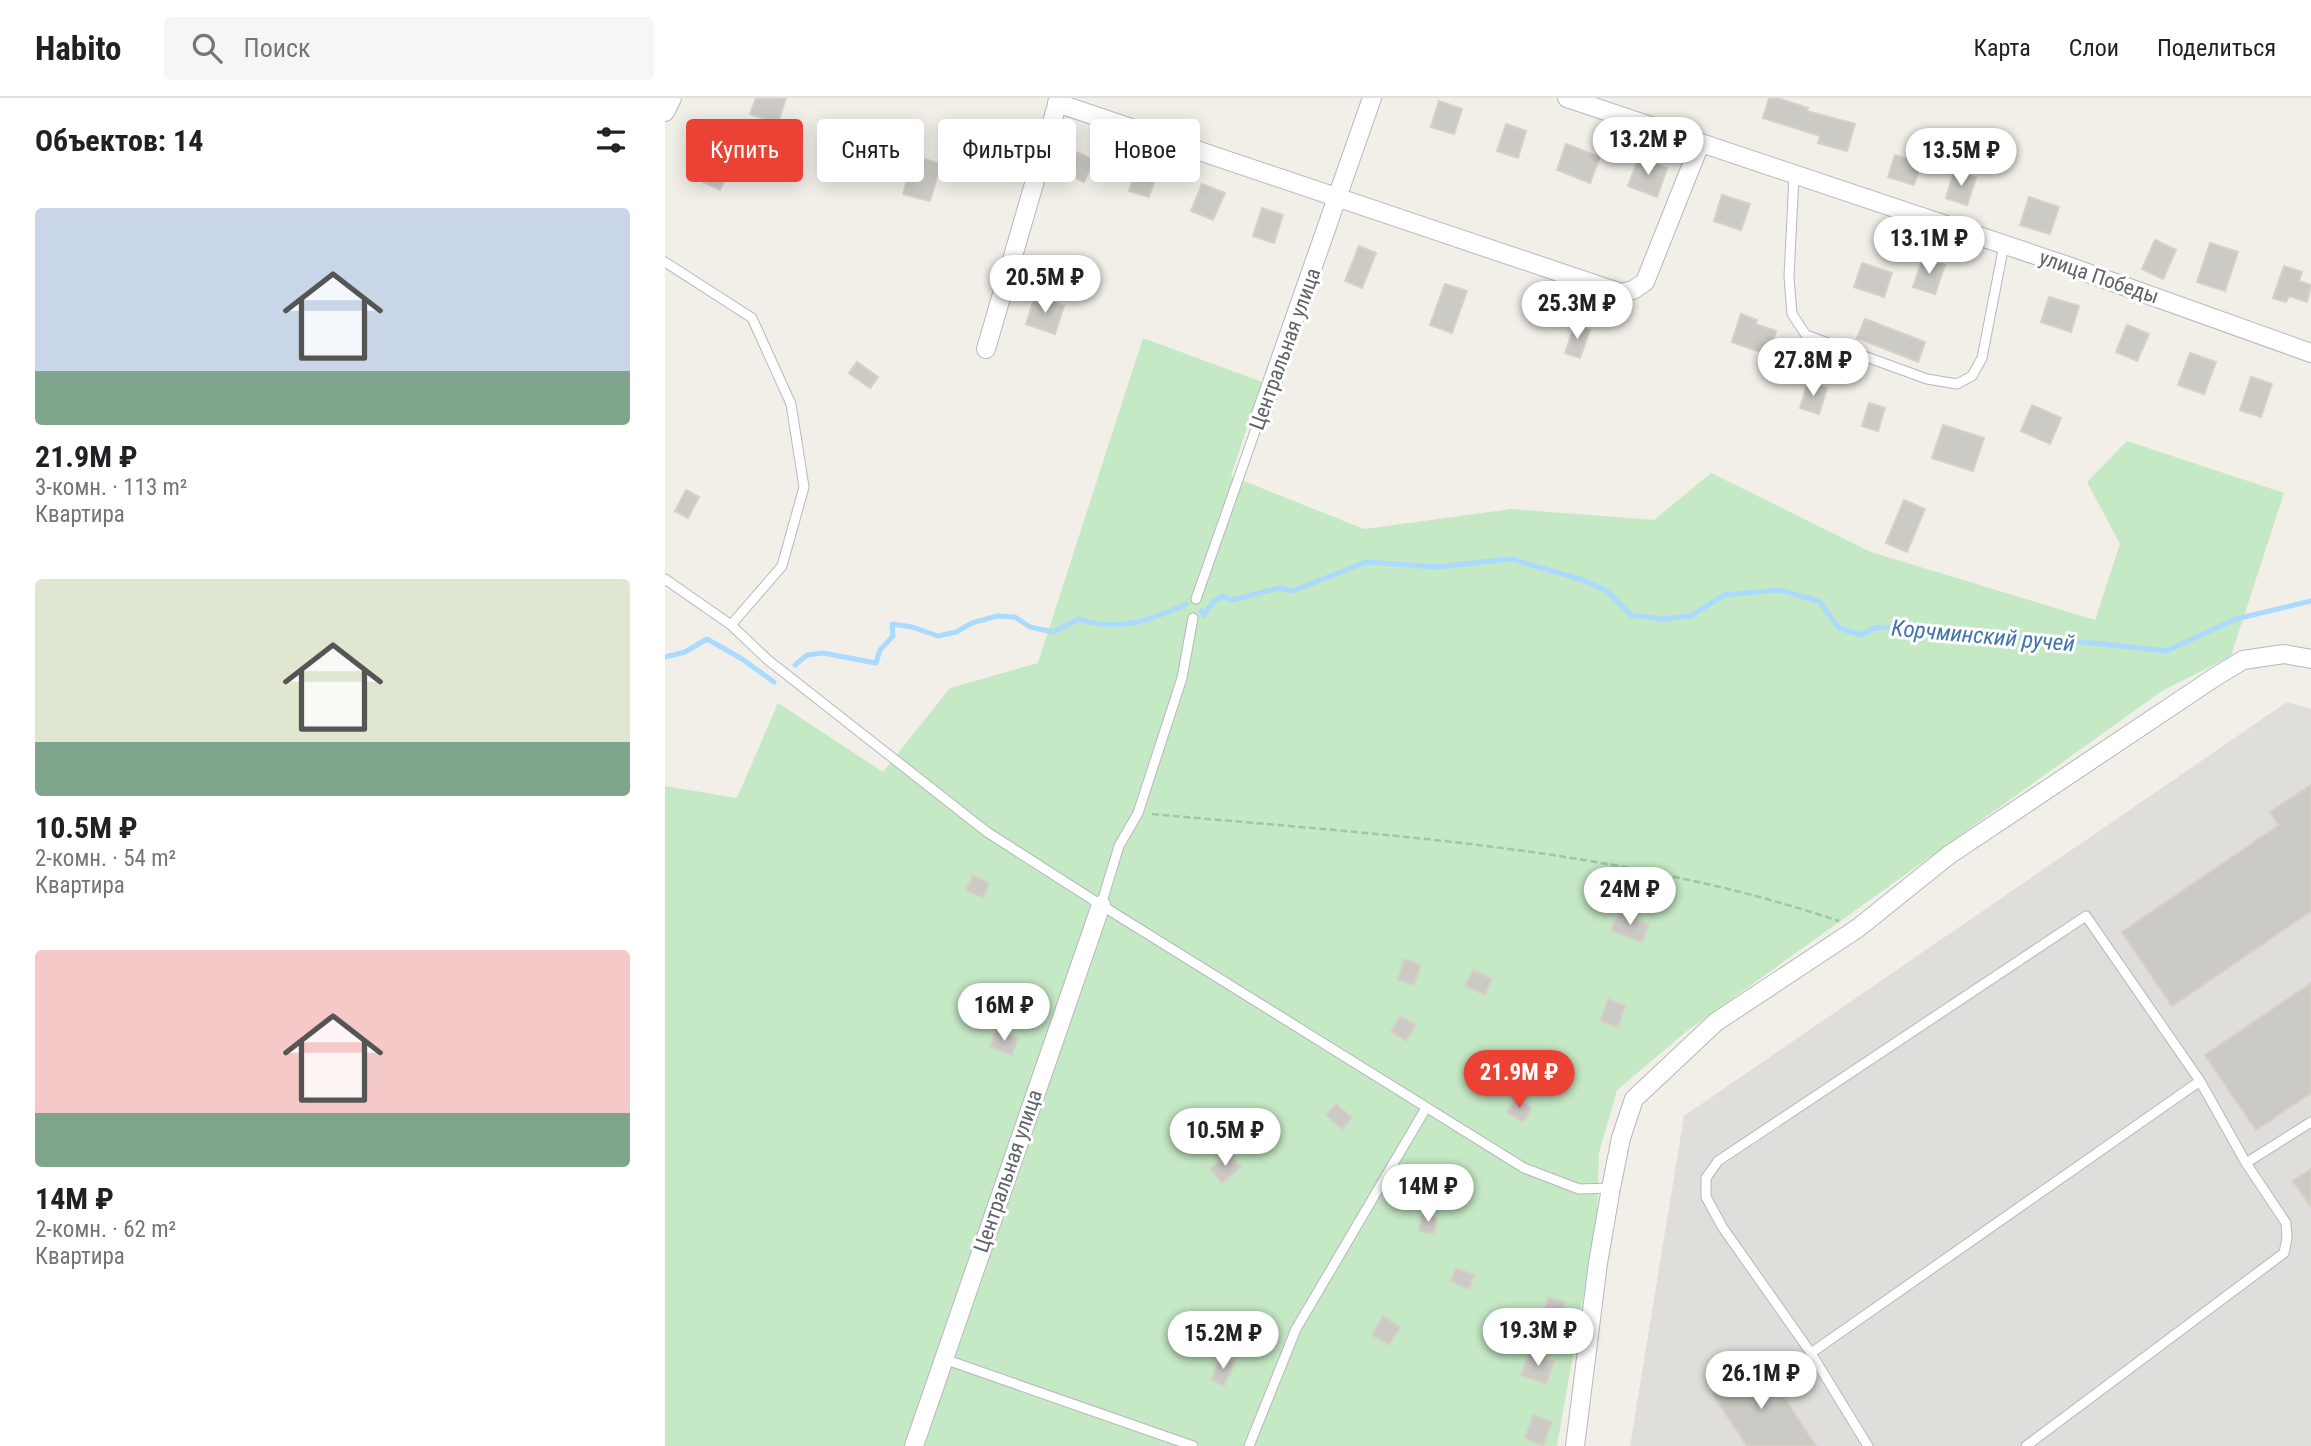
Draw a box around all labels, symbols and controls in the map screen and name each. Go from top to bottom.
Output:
search box [164,17,654,80]
text: Habito [35,29,122,68]
icon: search [188,29,226,67]
text: Поиск [244,33,310,63]
text: Карта [1973,34,2031,62]
text: Слои [2069,34,2119,62]
text: Поделиться [2157,34,2276,62]
pin: 13.2M ₽ [1583,118,1713,177]
chip: Купить [686,119,803,182]
chip: Снять [817,119,924,182]
chip: Фильтры [938,119,1076,182]
chip: Новое [1090,119,1200,182]
icon: filters [592,121,630,159]
text: Объектов: 14 [35,123,203,158]
text: 13.2M ₽ [1609,126,1687,153]
pin: 13.5M ₽ [1896,129,2026,188]
text: 13.5M ₽ [1922,137,2000,164]
pin: 13.1M ₽ [1864,216,1994,276]
text: 13.1M ₽ [1890,225,1968,252]
street label: улица Победы [2036,245,2162,309]
icon: home [270,253,396,379]
pin: 20.5M ₽ [980,256,1110,315]
text: 20.5M ₽ [1006,264,1084,291]
street label: Центральная улица [1245,265,1325,433]
pin: 25.3M ₽ [1512,282,1642,341]
text: 25.3M ₽ [1538,290,1616,317]
pin: 27.8M ₽ [1748,338,1878,398]
text: 27.8M ₽ [1774,347,1852,374]
text: 21.9M ₽ [35,439,138,474]
text: 3-комн. · 113 m² [35,474,187,501]
text: Квартира [35,501,125,528]
water label: Корчминский ручей [1890,615,2076,657]
icon: home [270,624,396,750]
text: 10.5M ₽ [35,810,138,845]
text: 2-комн. · 54 m² [35,845,176,872]
pin: 24M ₽ [1581,868,1679,927]
text: Квартира [35,872,125,899]
text: 24M ₽ [1600,876,1660,903]
pin: 16M ₽ [955,984,1053,1043]
text: 16M ₽ [974,992,1034,1019]
icon: home [270,995,396,1121]
pin: 21.9M ₽ [1454,1051,1584,1110]
text: 21.9M ₽ [1480,1059,1558,1086]
street label: Центральная улица [969,1086,1047,1256]
pin: 10.5M ₽ [1160,1108,1290,1168]
text: 10.5M ₽ [1186,1117,1264,1144]
pin: 14M ₽ [1379,1164,1477,1224]
text: 14M ₽ [1398,1173,1458,1200]
text: 14M ₽ [35,1181,114,1216]
text: 2-комн. · 62 m² [35,1216,176,1243]
text: Квартира [35,1243,125,1270]
pin: 19.3M ₽ [1473,1308,1603,1368]
pin: 15.2M ₽ [1158,1312,1288,1371]
text: 19.3M ₽ [1499,1317,1577,1344]
text: 15.2M ₽ [1184,1320,1262,1347]
pin: 26.1M ₽ [1696,1352,1826,1411]
text: 26.1M ₽ [1722,1360,1800,1387]

